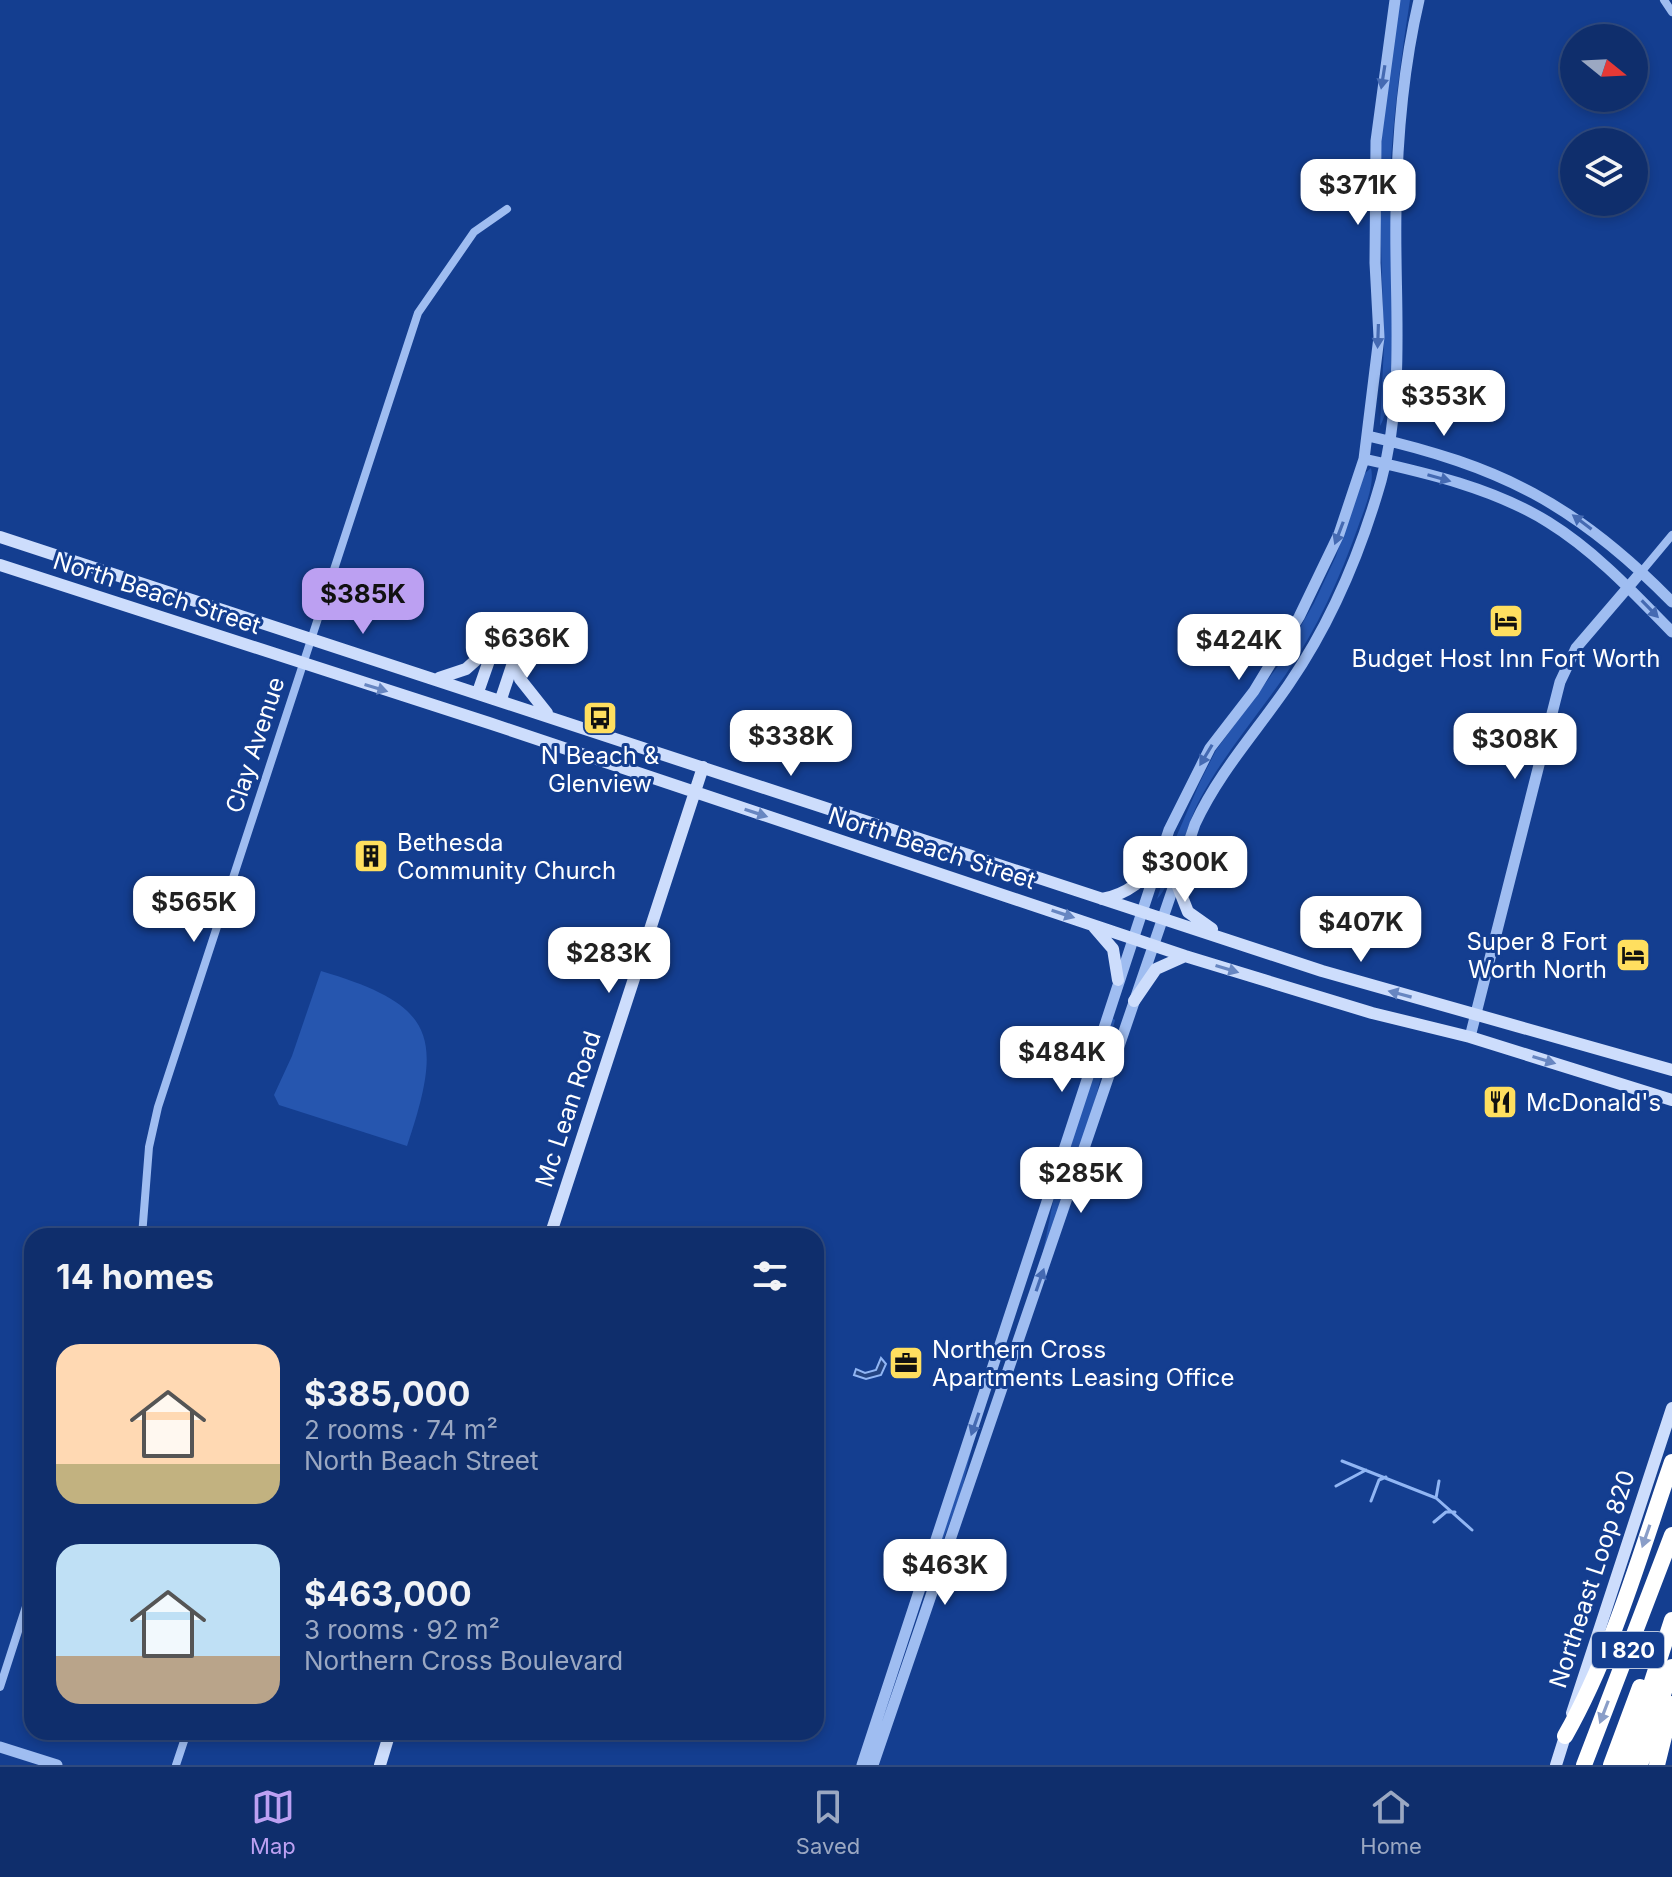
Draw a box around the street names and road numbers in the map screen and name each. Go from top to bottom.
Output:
street label: North Beach Street [50,546,265,640]
street label: Clay Avenue [219,673,291,817]
street label: North Beach Street [825,801,1040,895]
street label: Mc Lean Road [529,1027,607,1191]
street label: Northeast Loop 820 [1543,1466,1641,1692]
road number: I 820 [1592,1632,1664,1668]

